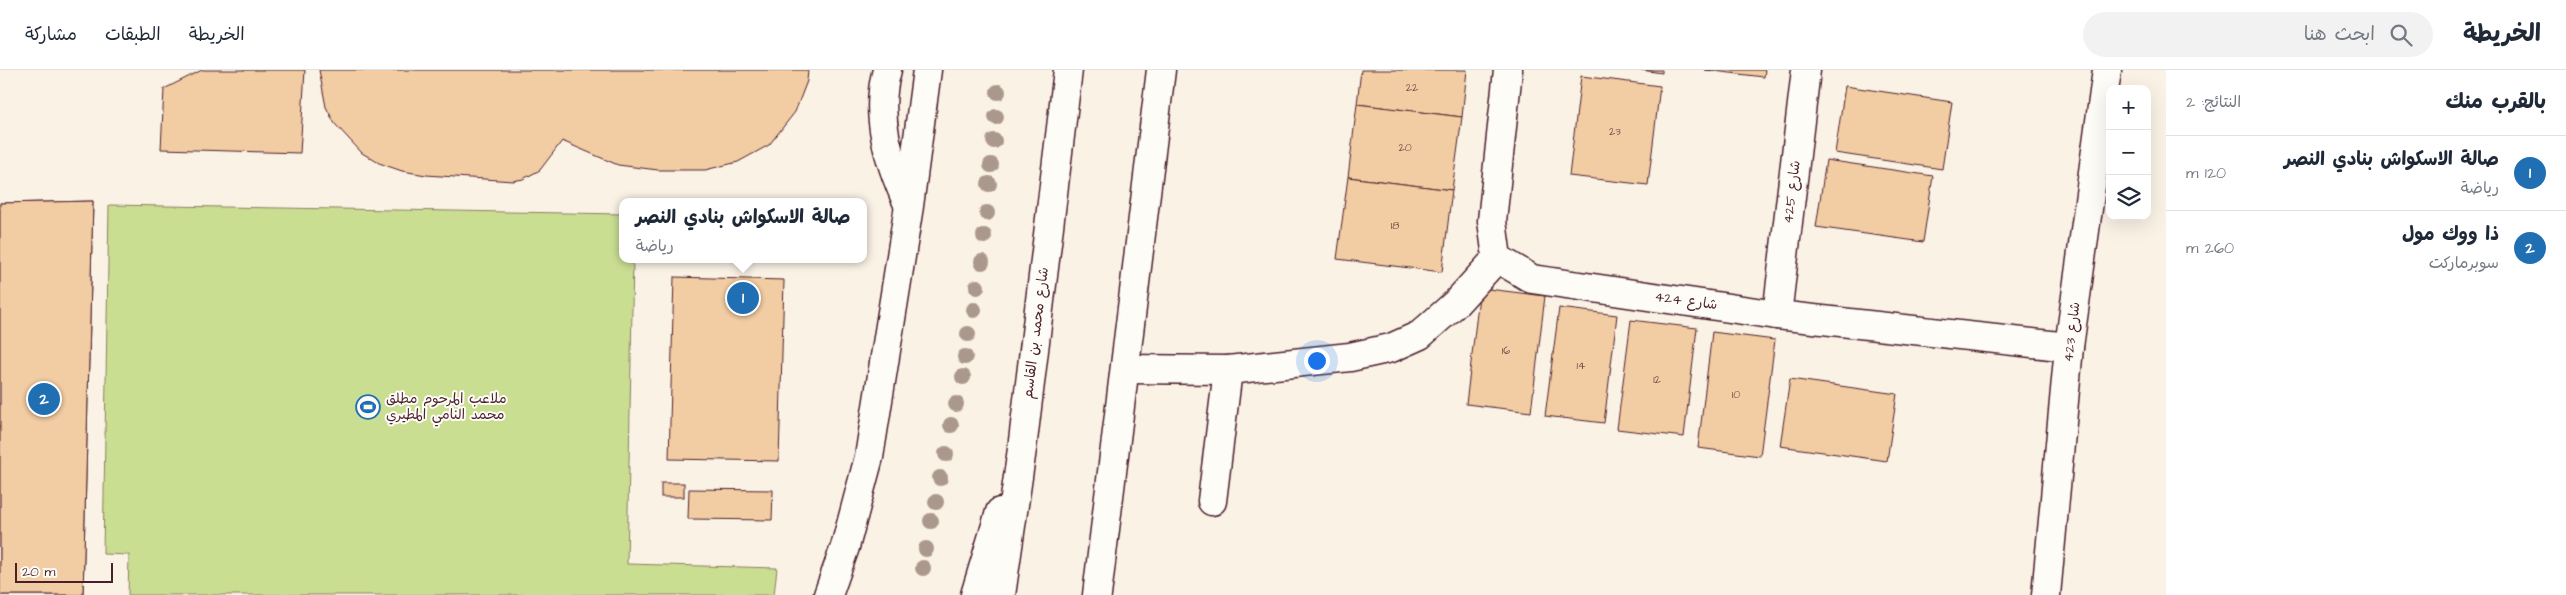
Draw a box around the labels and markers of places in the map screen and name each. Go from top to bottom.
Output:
pin: 1 [727,279,759,317]
pin: 2 [28,380,60,418]
place label: ملاعب المرحوم مطلق محمد النامي المطيري [386,389,507,427]
sports icon: ملاعب المرحوم مطلق محمد النامي المطيري [355,394,381,420]

